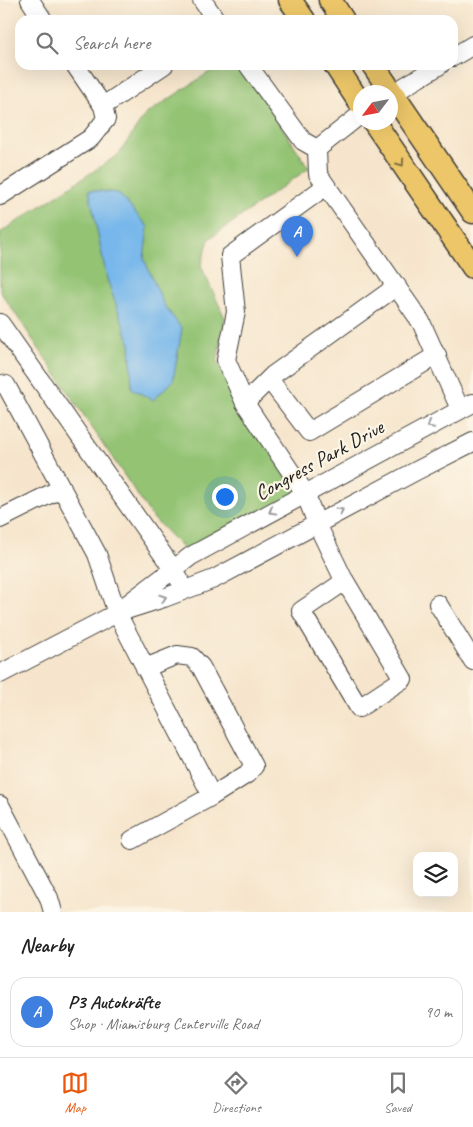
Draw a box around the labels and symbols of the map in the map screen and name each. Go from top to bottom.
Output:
north arrow [353,85,398,130]
one-way arrow [395,157,404,166]
pin: A [281,216,313,257]
street label: Congress Park Drive [250,413,389,506]
one-way arrow [426,419,435,429]
your location [212,484,238,510]
one-way arrow [268,505,277,515]
one-way arrow [335,508,344,518]
one-way arrow [158,594,167,604]

